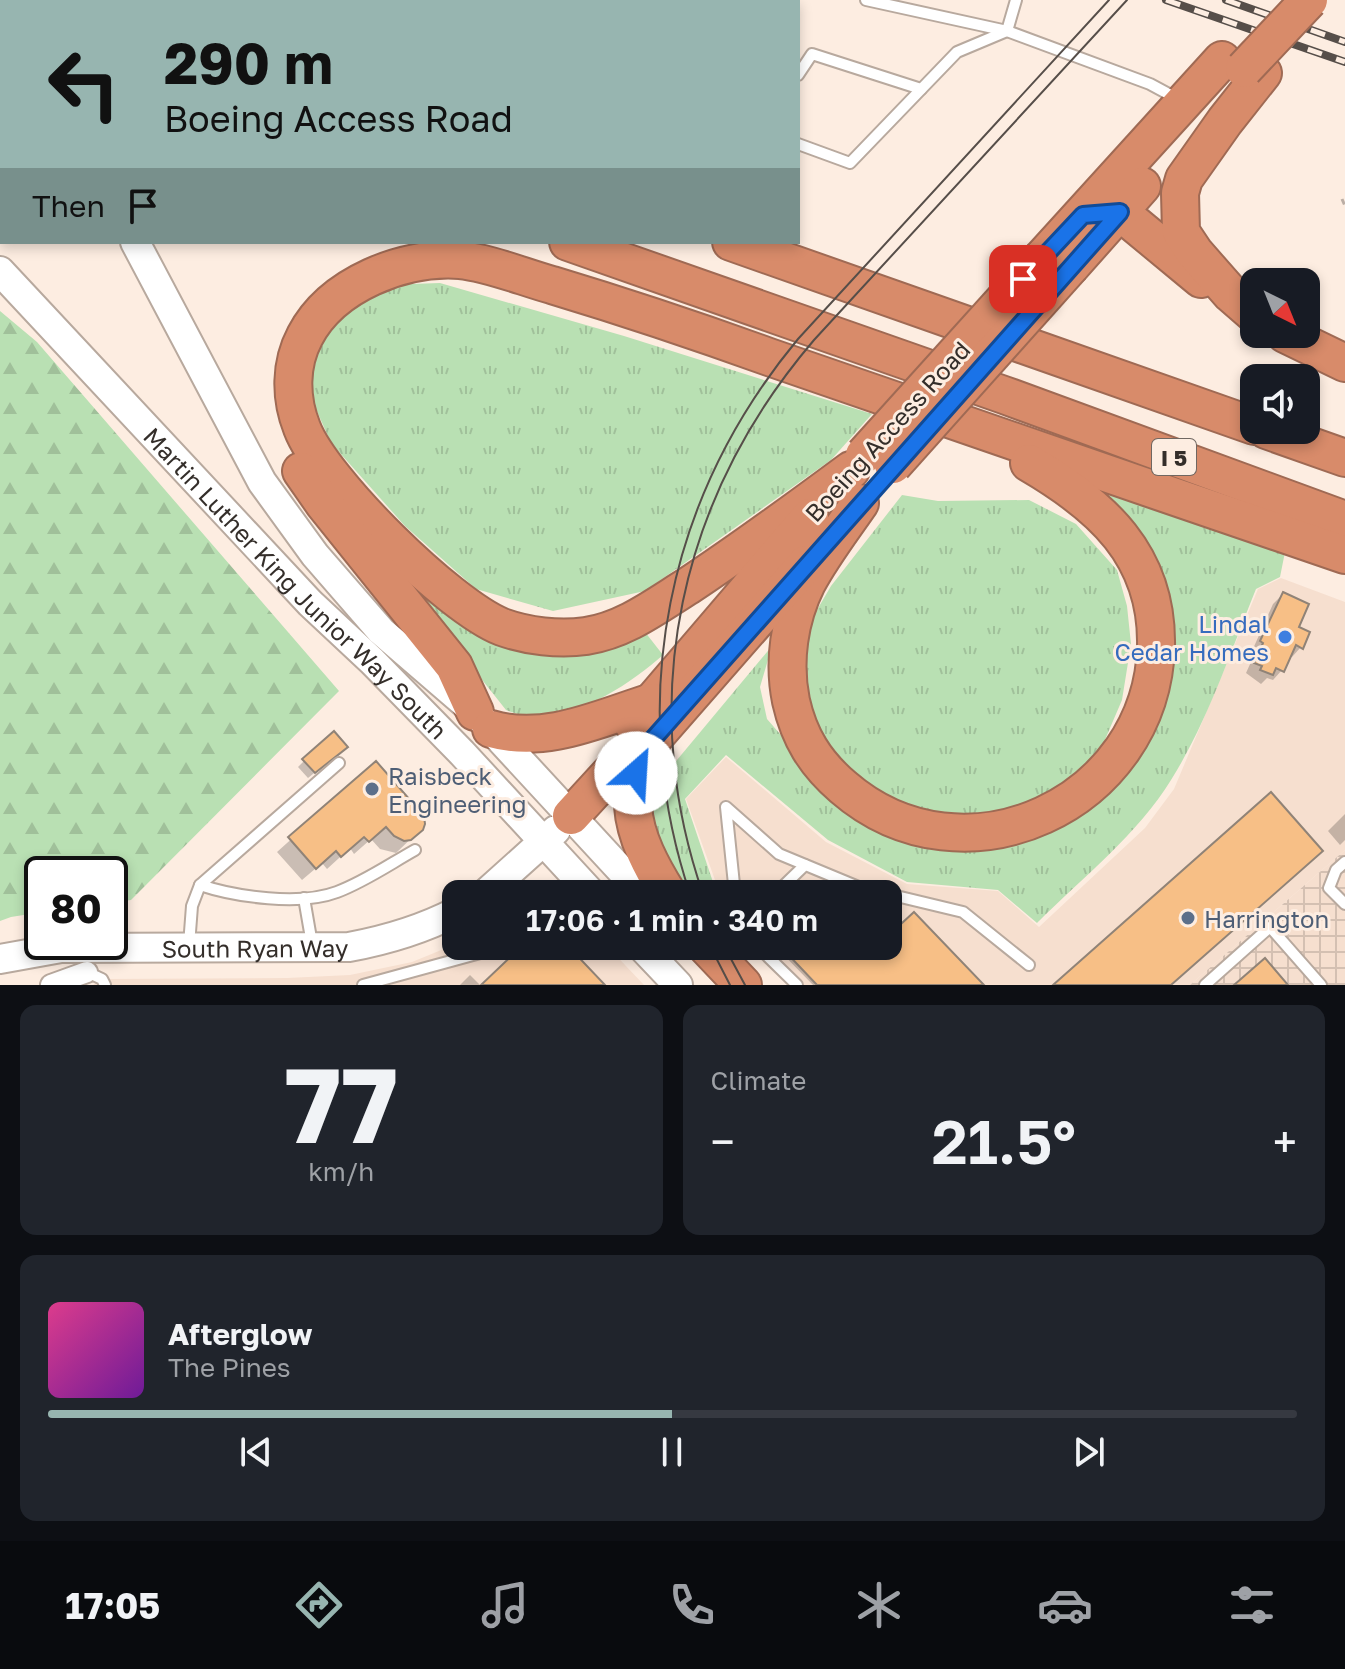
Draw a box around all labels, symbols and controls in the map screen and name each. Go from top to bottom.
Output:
text: 290 m [164,29,333,96]
icon: left [32,32,136,136]
text: Boeing Access Road [164,97,513,140]
icon: arrive [121,184,165,228]
text: Then [32,188,105,224]
pin [989,245,1057,313]
icon: arrive [1001,257,1045,301]
north arrow [1240,268,1320,348]
map controls [1240,268,1320,444]
street label: Boeing Access Road [798,335,976,527]
button: sound [1240,364,1320,444]
street label: Martin Luther King Junior Way South [139,421,454,744]
road number: I 5 [1152,439,1196,475]
place label: Lindal Cedar Homes [1115,609,1269,666]
marker: Lindal Cedar Homes [1276,628,1294,646]
position arrow [594,731,678,815]
place label: Raisbeck Engineering [388,761,527,818]
marker: Raisbeck Engineering [363,780,381,798]
speed limit sign: 80 [24,856,128,960]
text: 17:06 · 1 min · 340 m [526,902,818,938]
place label: Harrington [1204,904,1329,933]
marker: Harrington [1179,909,1197,927]
street label: South Ryan Way [162,933,348,962]
text: 77 [285,1041,398,1166]
text: Climate [711,1065,806,1096]
text: 21.5° [932,1105,1076,1177]
text: − [711,1115,735,1168]
text: + [1273,1115,1297,1168]
text: km/h [308,1156,374,1187]
text: Afterglow [168,1316,312,1352]
text: The Pines [168,1352,291,1383]
icon: previous [234,1430,278,1474]
icon: pause [650,1430,694,1474]
icon: next [1067,1430,1111,1474]
icon: directions [291,1577,347,1633]
icon: music [477,1577,533,1633]
icon: phone [664,1577,720,1633]
icon: climate [851,1577,907,1633]
icon: car [1037,1577,1093,1633]
icon: filters [1224,1577,1280,1633]
text: 17:05 [65,1584,160,1627]

